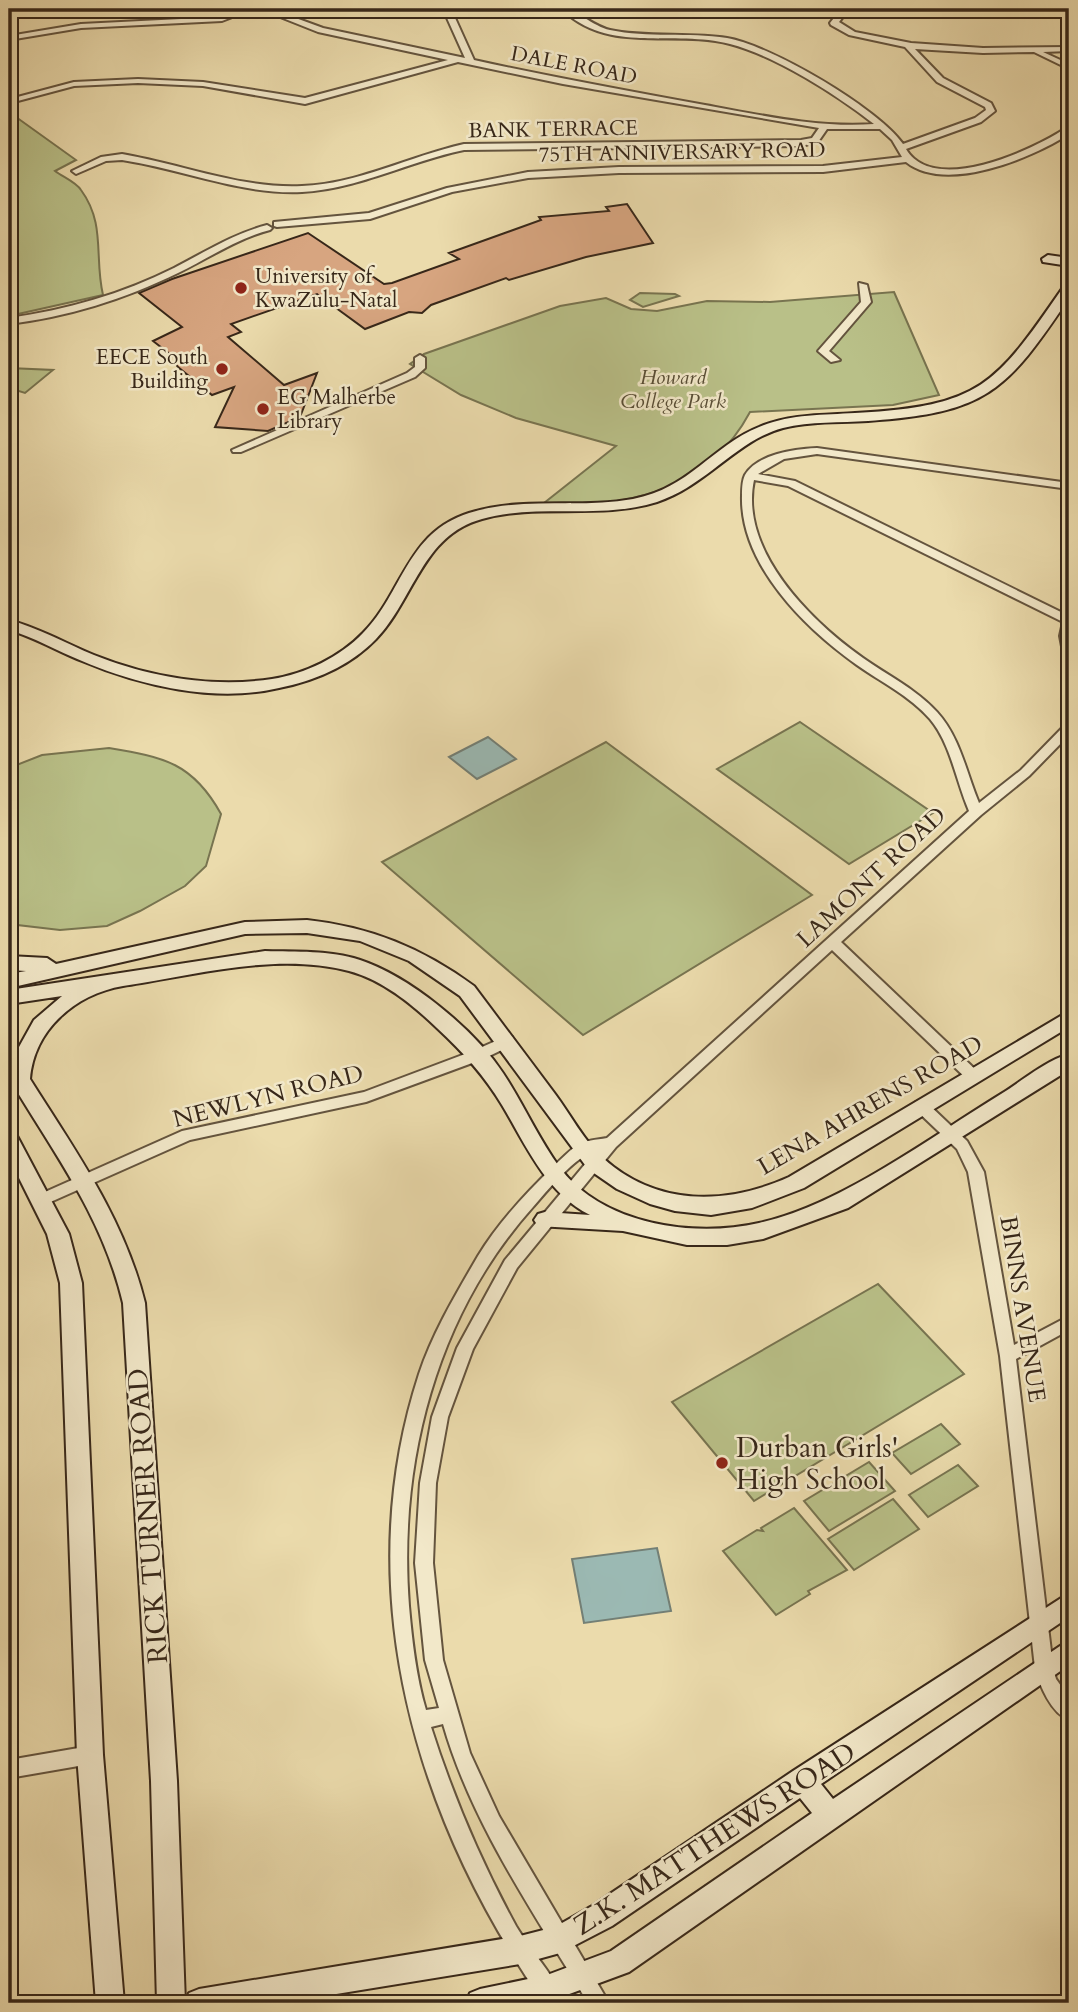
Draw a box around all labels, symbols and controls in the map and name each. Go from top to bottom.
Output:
street label: DALE ROAD [508,39,640,92]
street label: BANK TERRACE [468,114,638,145]
street label: 75TH ANNIVERSARY ROAD [538,135,826,170]
place label: University of KwaZulu-Natal [255,262,397,315]
marker: University of KwaZulu-Natal [233,280,249,296]
place label: EECE South Building [96,343,208,396]
marker: EECE South Building [214,361,230,377]
park label: Howard College Park [620,363,726,416]
place label: EG Malherbe Library [277,383,396,436]
marker: EG Malherbe Library [255,401,271,417]
street label: LAMONT ROAD [789,799,953,955]
street label: LENA AHRENS ROAD [752,1027,989,1183]
street label: NEWLYN ROAD [169,1057,367,1136]
street label: BINNS AVENUE [991,1213,1054,1405]
street label: RICK TURNER ROAD [119,1367,177,1665]
place label: Durban Girls' High School [736,1429,898,1499]
marker: Durban Girls' High School [714,1455,730,1471]
street label: Z.K. MATTHEWS ROAD [566,1733,863,1944]

